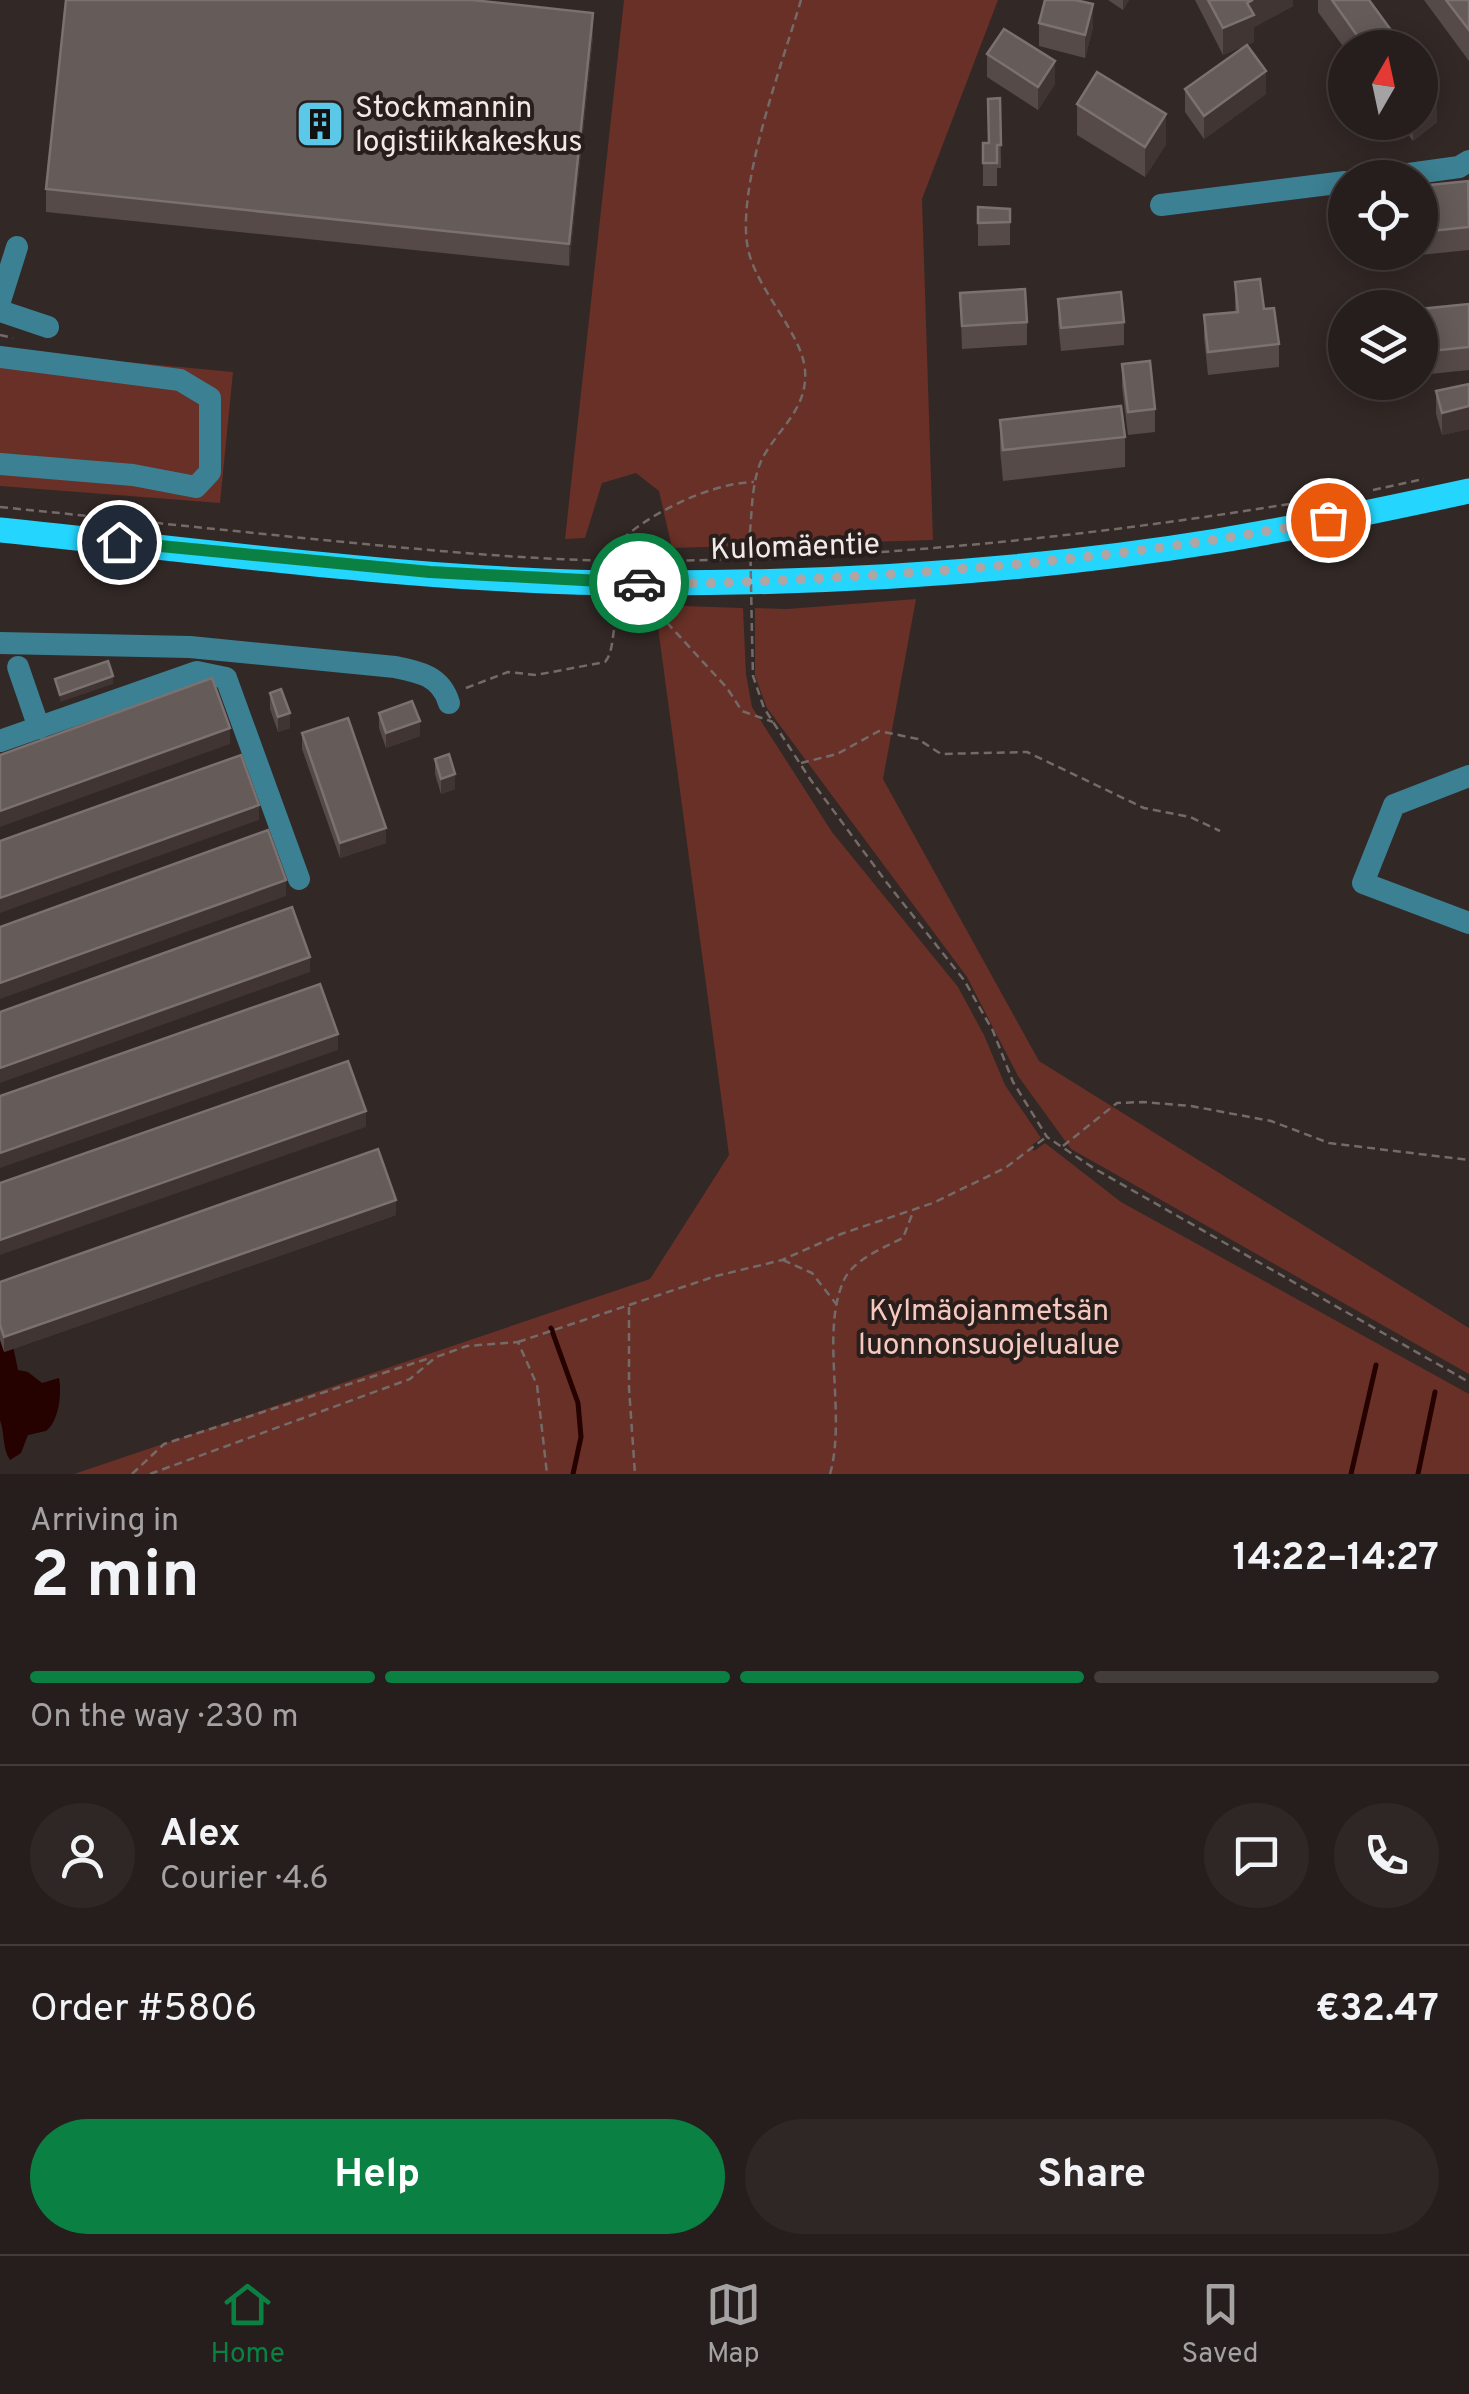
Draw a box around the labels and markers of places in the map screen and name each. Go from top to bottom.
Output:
place label: Stockmannin logistiikkakeskus [355,91,583,162]
building icon: Stockmannin logistiikkakeskus [294,98,346,150]
pin [1286,478,1371,563]
pin [77,500,162,585]

